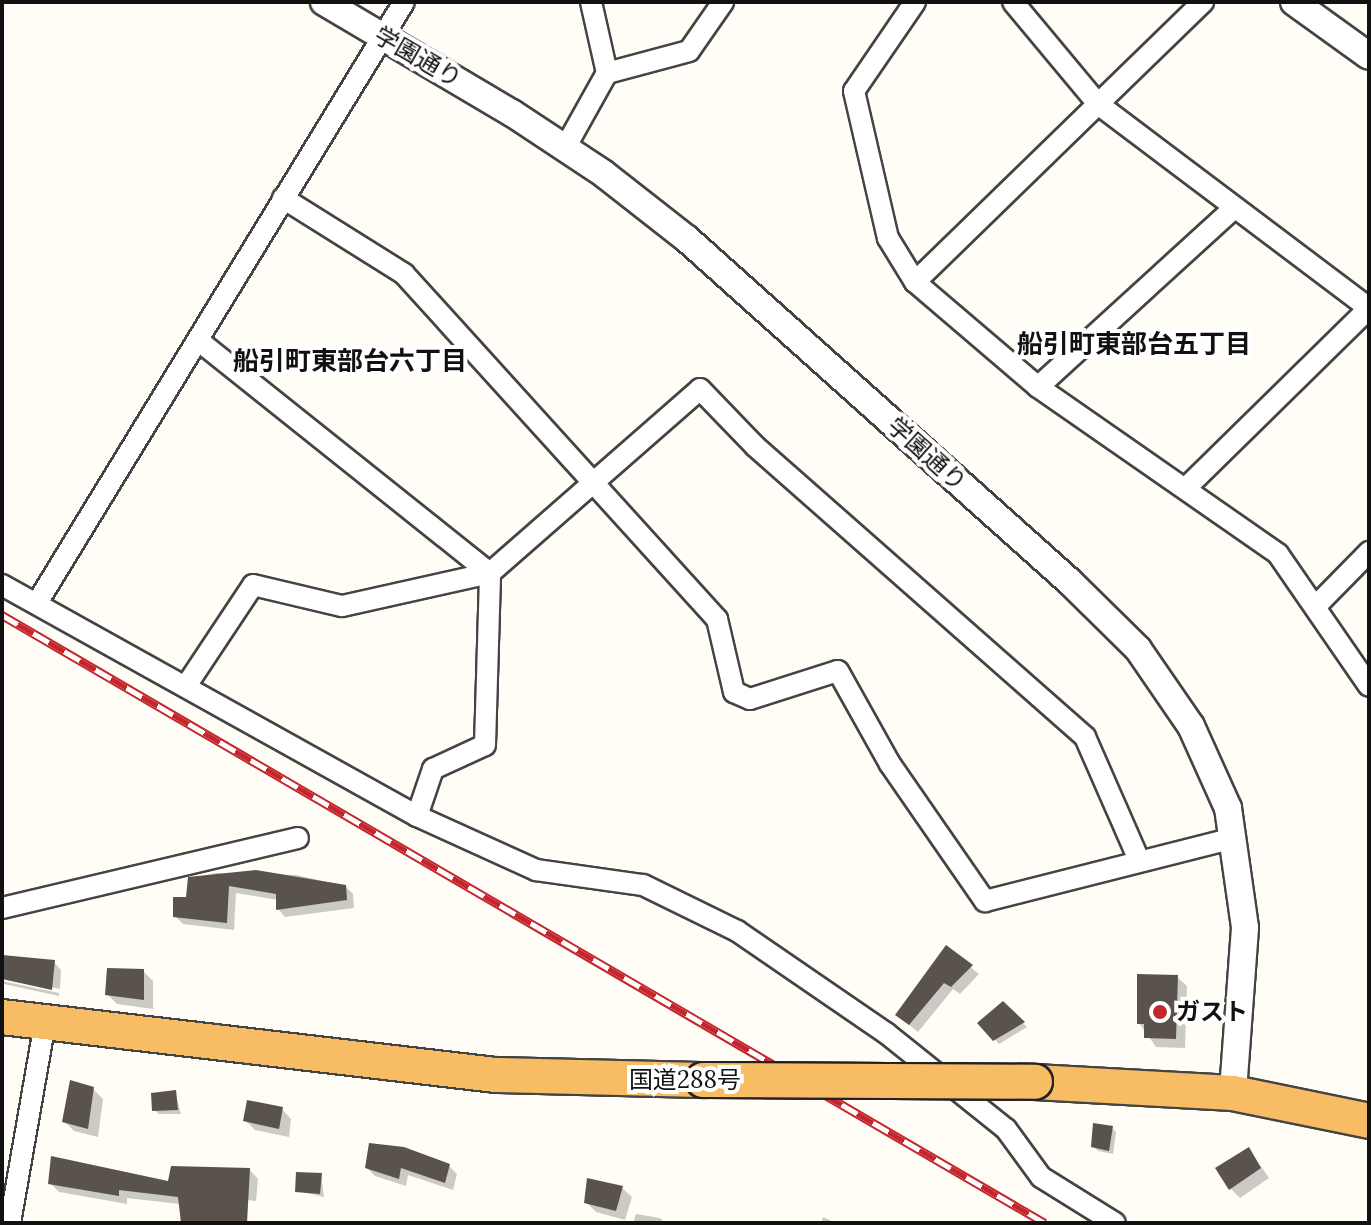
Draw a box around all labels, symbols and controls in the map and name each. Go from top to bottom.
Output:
street label: 学園通り [369,21,467,93]
district label: 船引町東部台五丁目 [1017,328,1251,360]
district label: 船引町東部台六丁目 [233,345,467,377]
street label: 学園通り [882,411,972,497]
place label: ガスト [1176,998,1248,1026]
marker: ガスト [1151,1003,1169,1021]
street label: 国道288号 [629,1066,741,1094]

